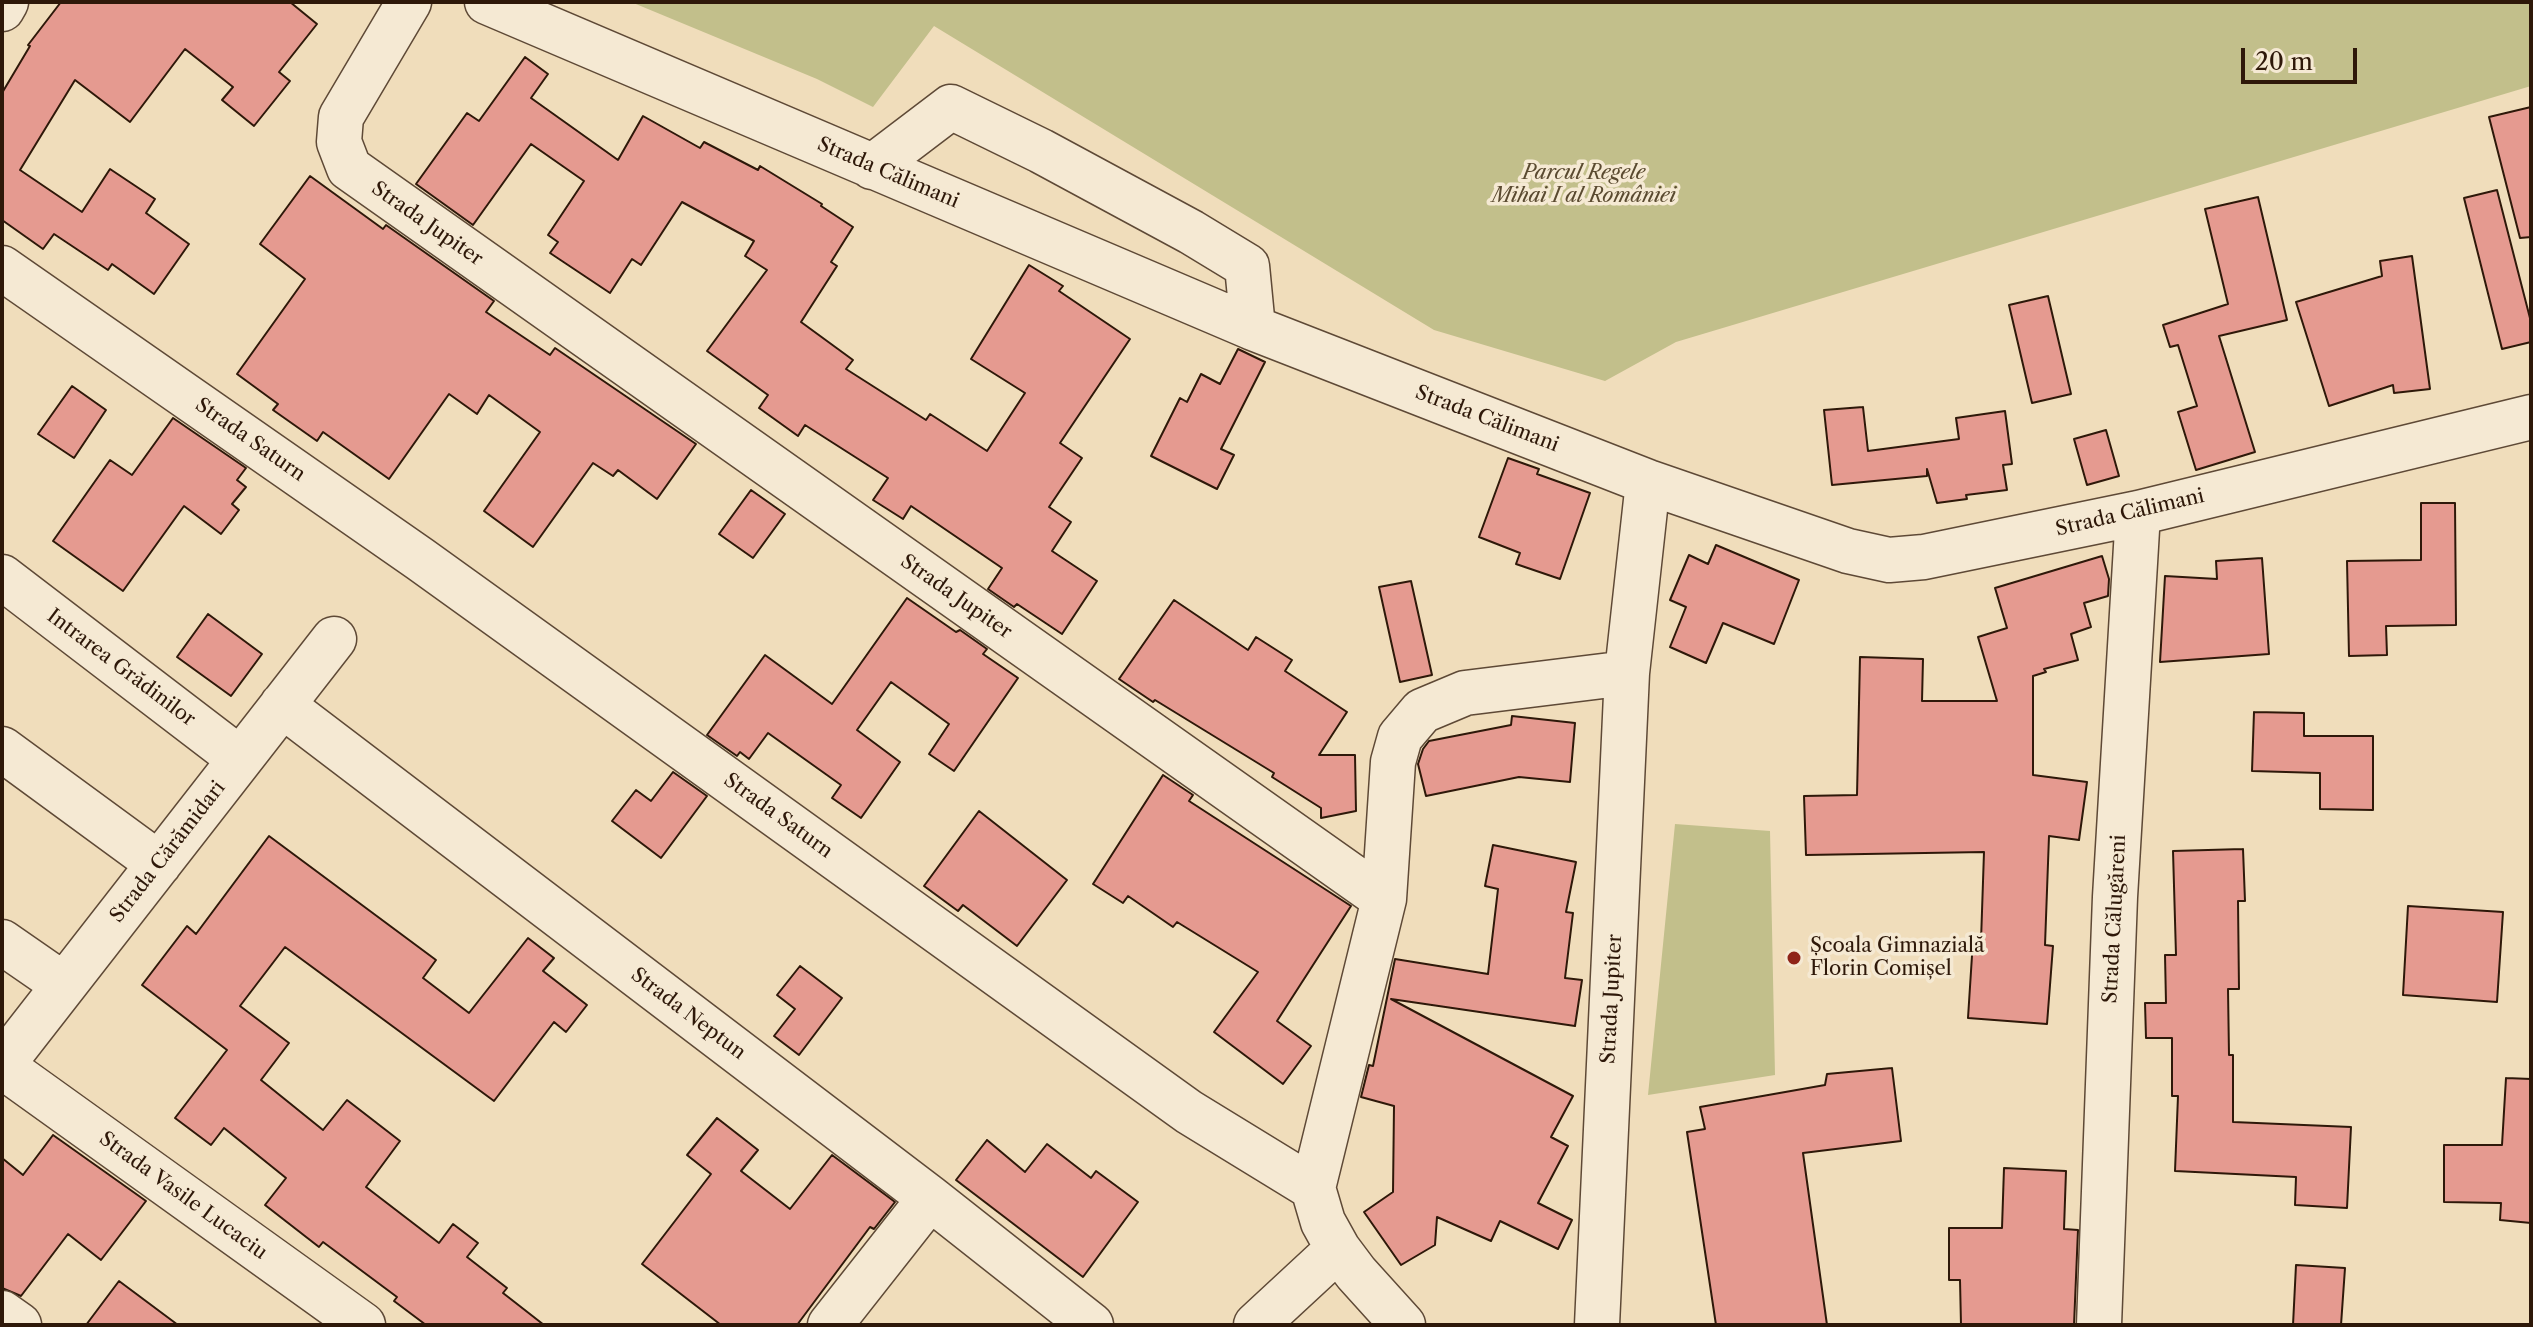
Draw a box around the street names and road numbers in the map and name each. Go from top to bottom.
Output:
street label: Strada Călimani [813,132,963,214]
street label: Strada Jupiter [367,177,487,271]
street label: Strada Călimani [1412,381,1562,457]
street label: Strada Saturn [190,393,310,487]
street label: Strada Călimani [2053,484,2207,542]
street label: Strada Jupiter [896,550,1016,644]
street label: Intrarea Grădinilor [42,604,200,732]
street label: Strada Saturn [719,768,837,864]
street label: Strada Cărămidari [105,777,231,927]
street label: Strada Călugăreni [2099,834,2131,1004]
street label: Strada Jupiter [1597,933,1627,1065]
street label: Strada Neptun [626,963,750,1065]
street label: Strada Vasile Lucaciu [94,1127,272,1265]

